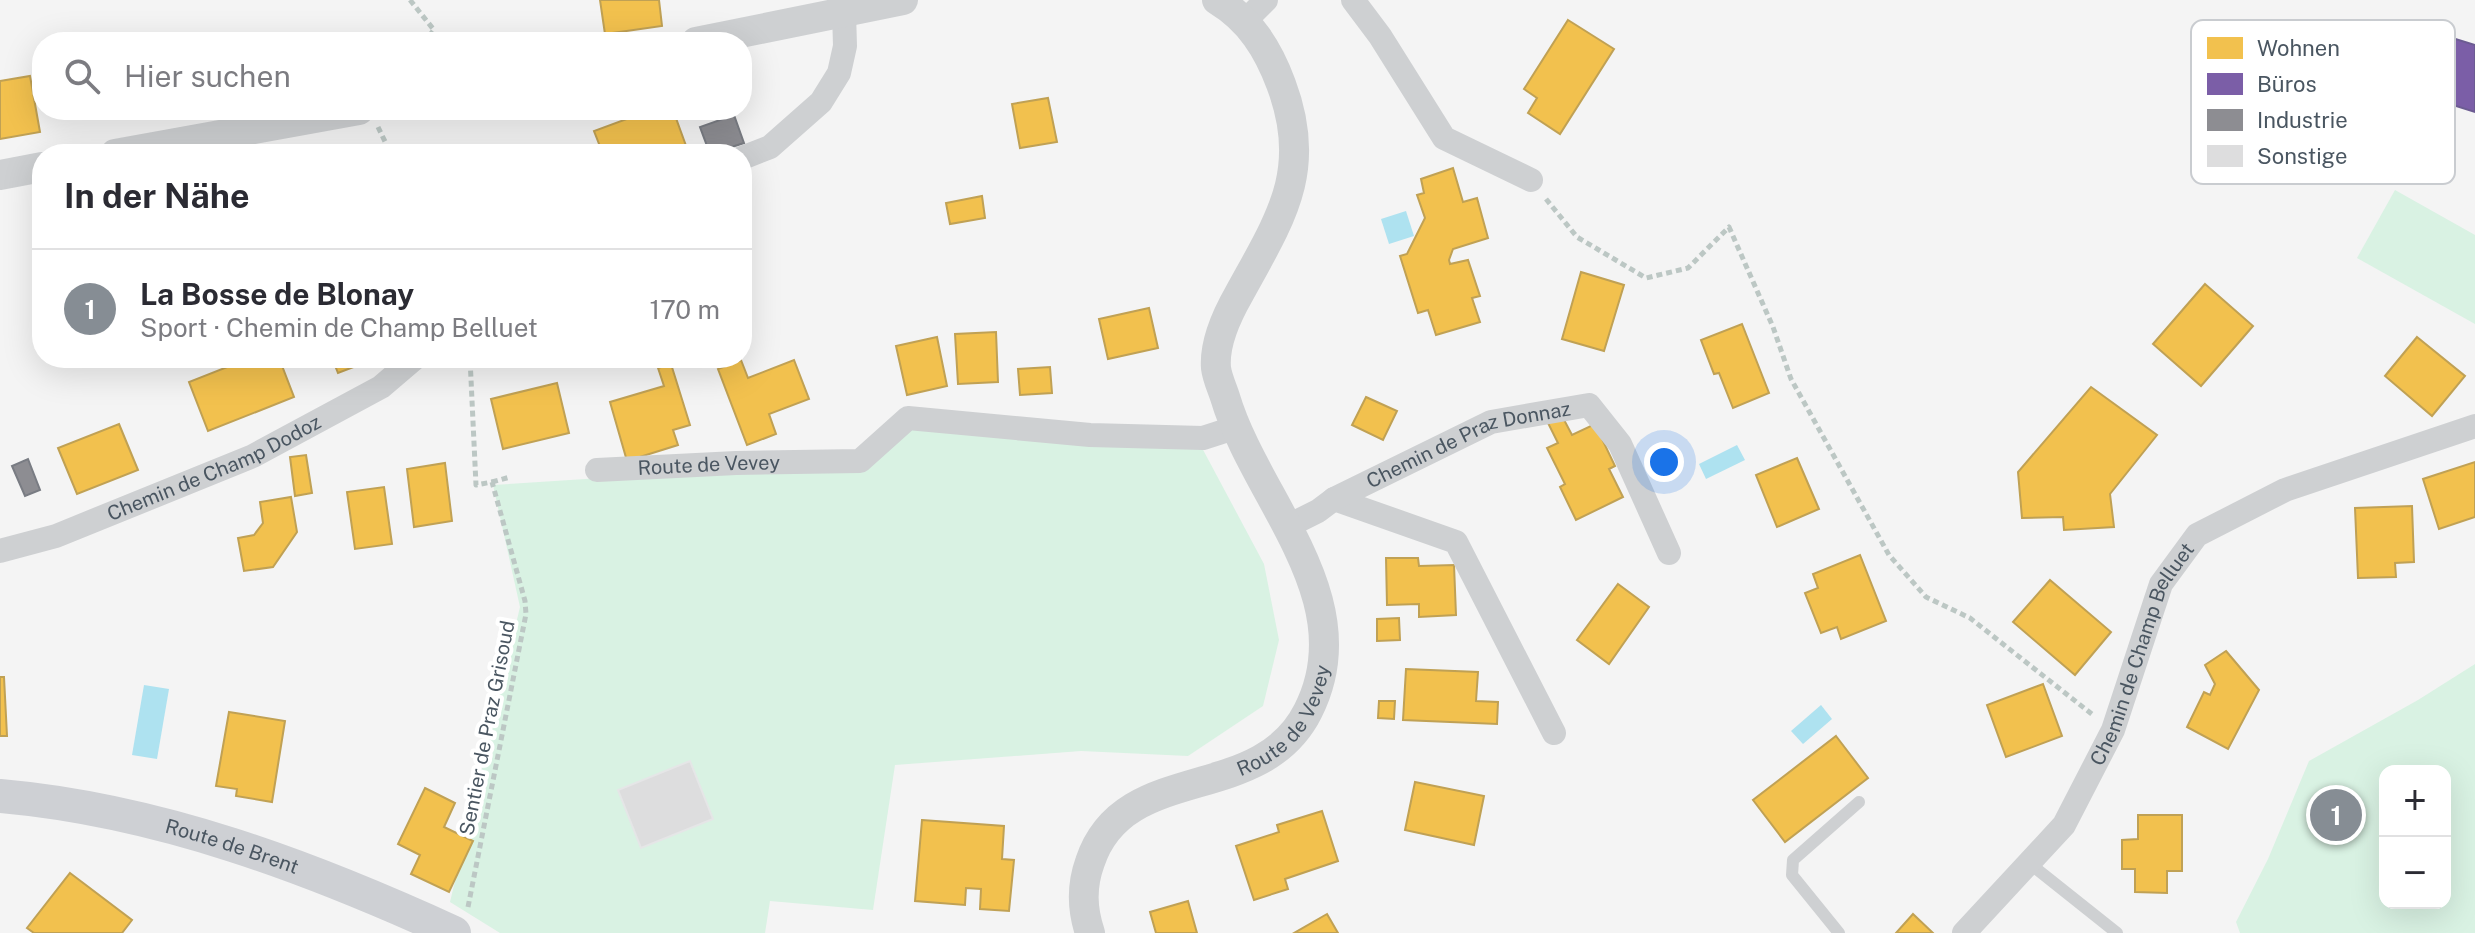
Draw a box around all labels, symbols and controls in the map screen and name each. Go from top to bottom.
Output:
legend [2191,20,2455,184]
search box [32,32,752,120]
text: Wohnen [2257,35,2340,61]
icon: search [60,54,104,98]
text: Hier suchen [124,58,291,94]
text: Büros [2257,71,2317,97]
text: Industrie [2257,107,2348,133]
text: Sonstige [2257,143,2347,169]
text: In der Nähe [64,176,250,216]
text: La Bosse de Blonay [140,276,414,312]
text: 1 [84,294,96,325]
text: 170 m [650,294,720,325]
text: Sport · Chemin de Champ Belluet [140,312,538,343]
street label: Chemin de Praz Donnaz [1362,396,1572,493]
street label: Chemin de Champ Dodoz [104,410,325,526]
your location [1644,442,1684,482]
street label: Route de Vevey [637,450,781,480]
street label: Chemin de Champ Belluet [2085,538,2199,769]
street label: Sentier de Praz Grisoud [454,619,520,837]
street label: Route de Vevey [1233,663,1335,781]
map controls [2379,765,2451,909]
button: + [2379,765,2451,837]
pin: 1 [2310,785,2362,845]
street label: Route de Brent [163,814,302,879]
button: − [2379,837,2451,909]

